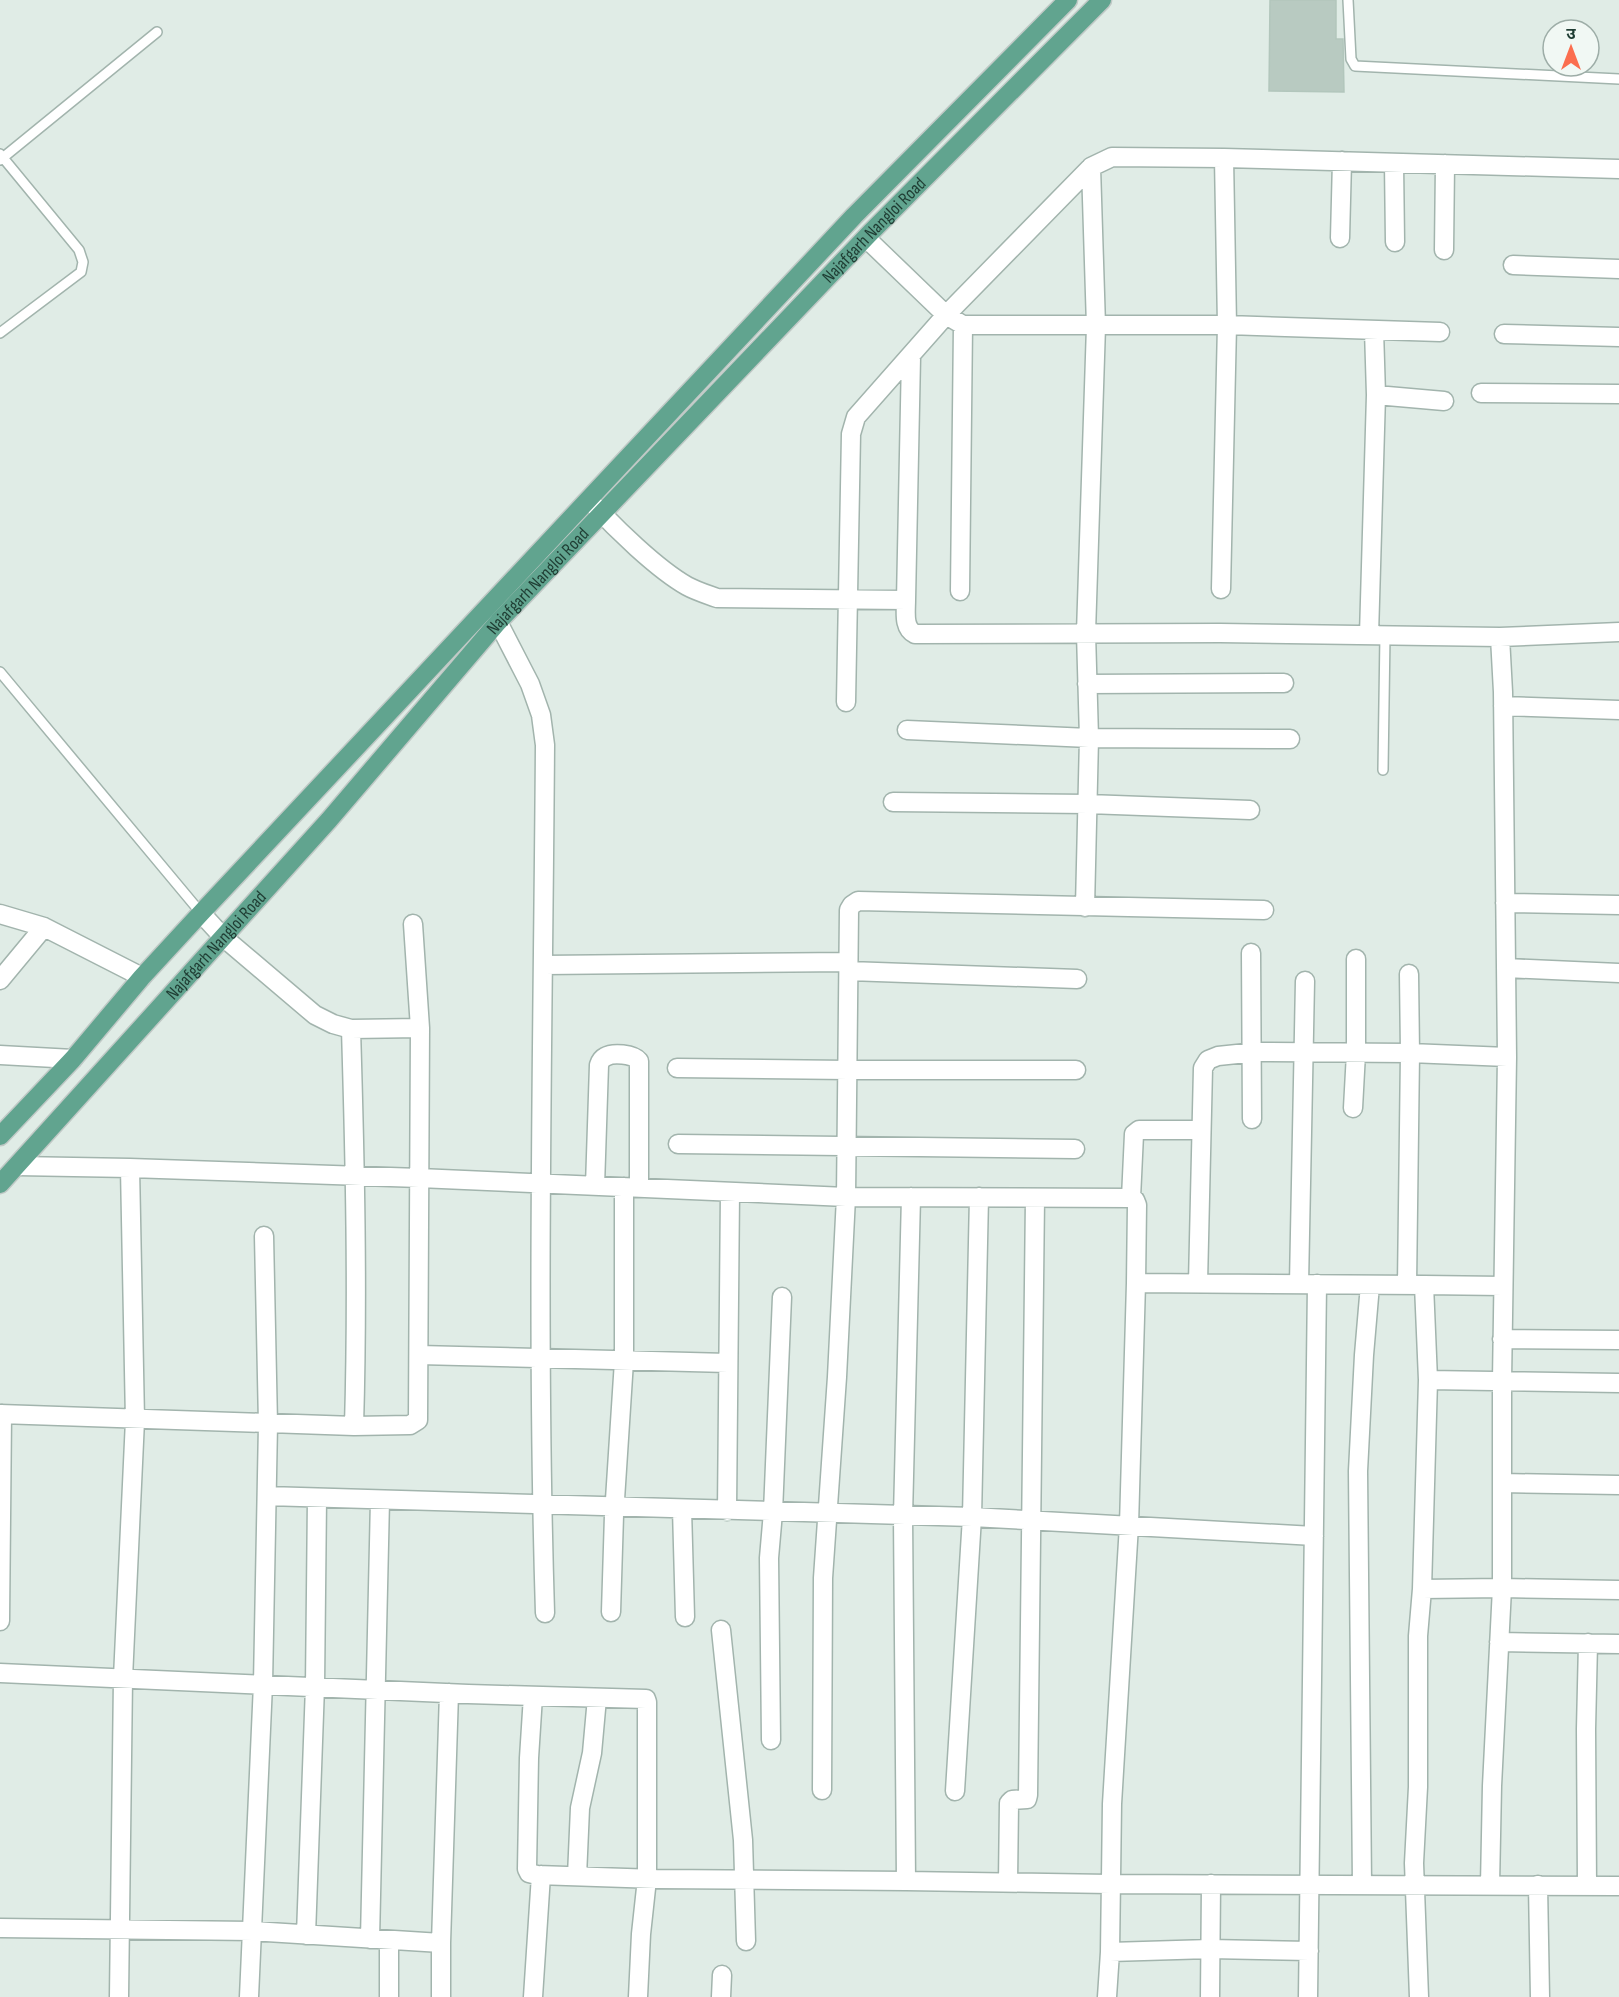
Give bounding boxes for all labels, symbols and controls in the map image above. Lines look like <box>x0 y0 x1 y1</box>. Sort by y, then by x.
north arrow <box>1541 18 1601 78</box>
text: उ <box>1566 25 1576 44</box>
street label: Najafgarh Nangloi Road <box>818 173 930 287</box>
street label: Najafgarh Nangloi Road <box>482 524 593 639</box>
street label: Najafgarh Nangloi Road <box>162 887 271 1004</box>

